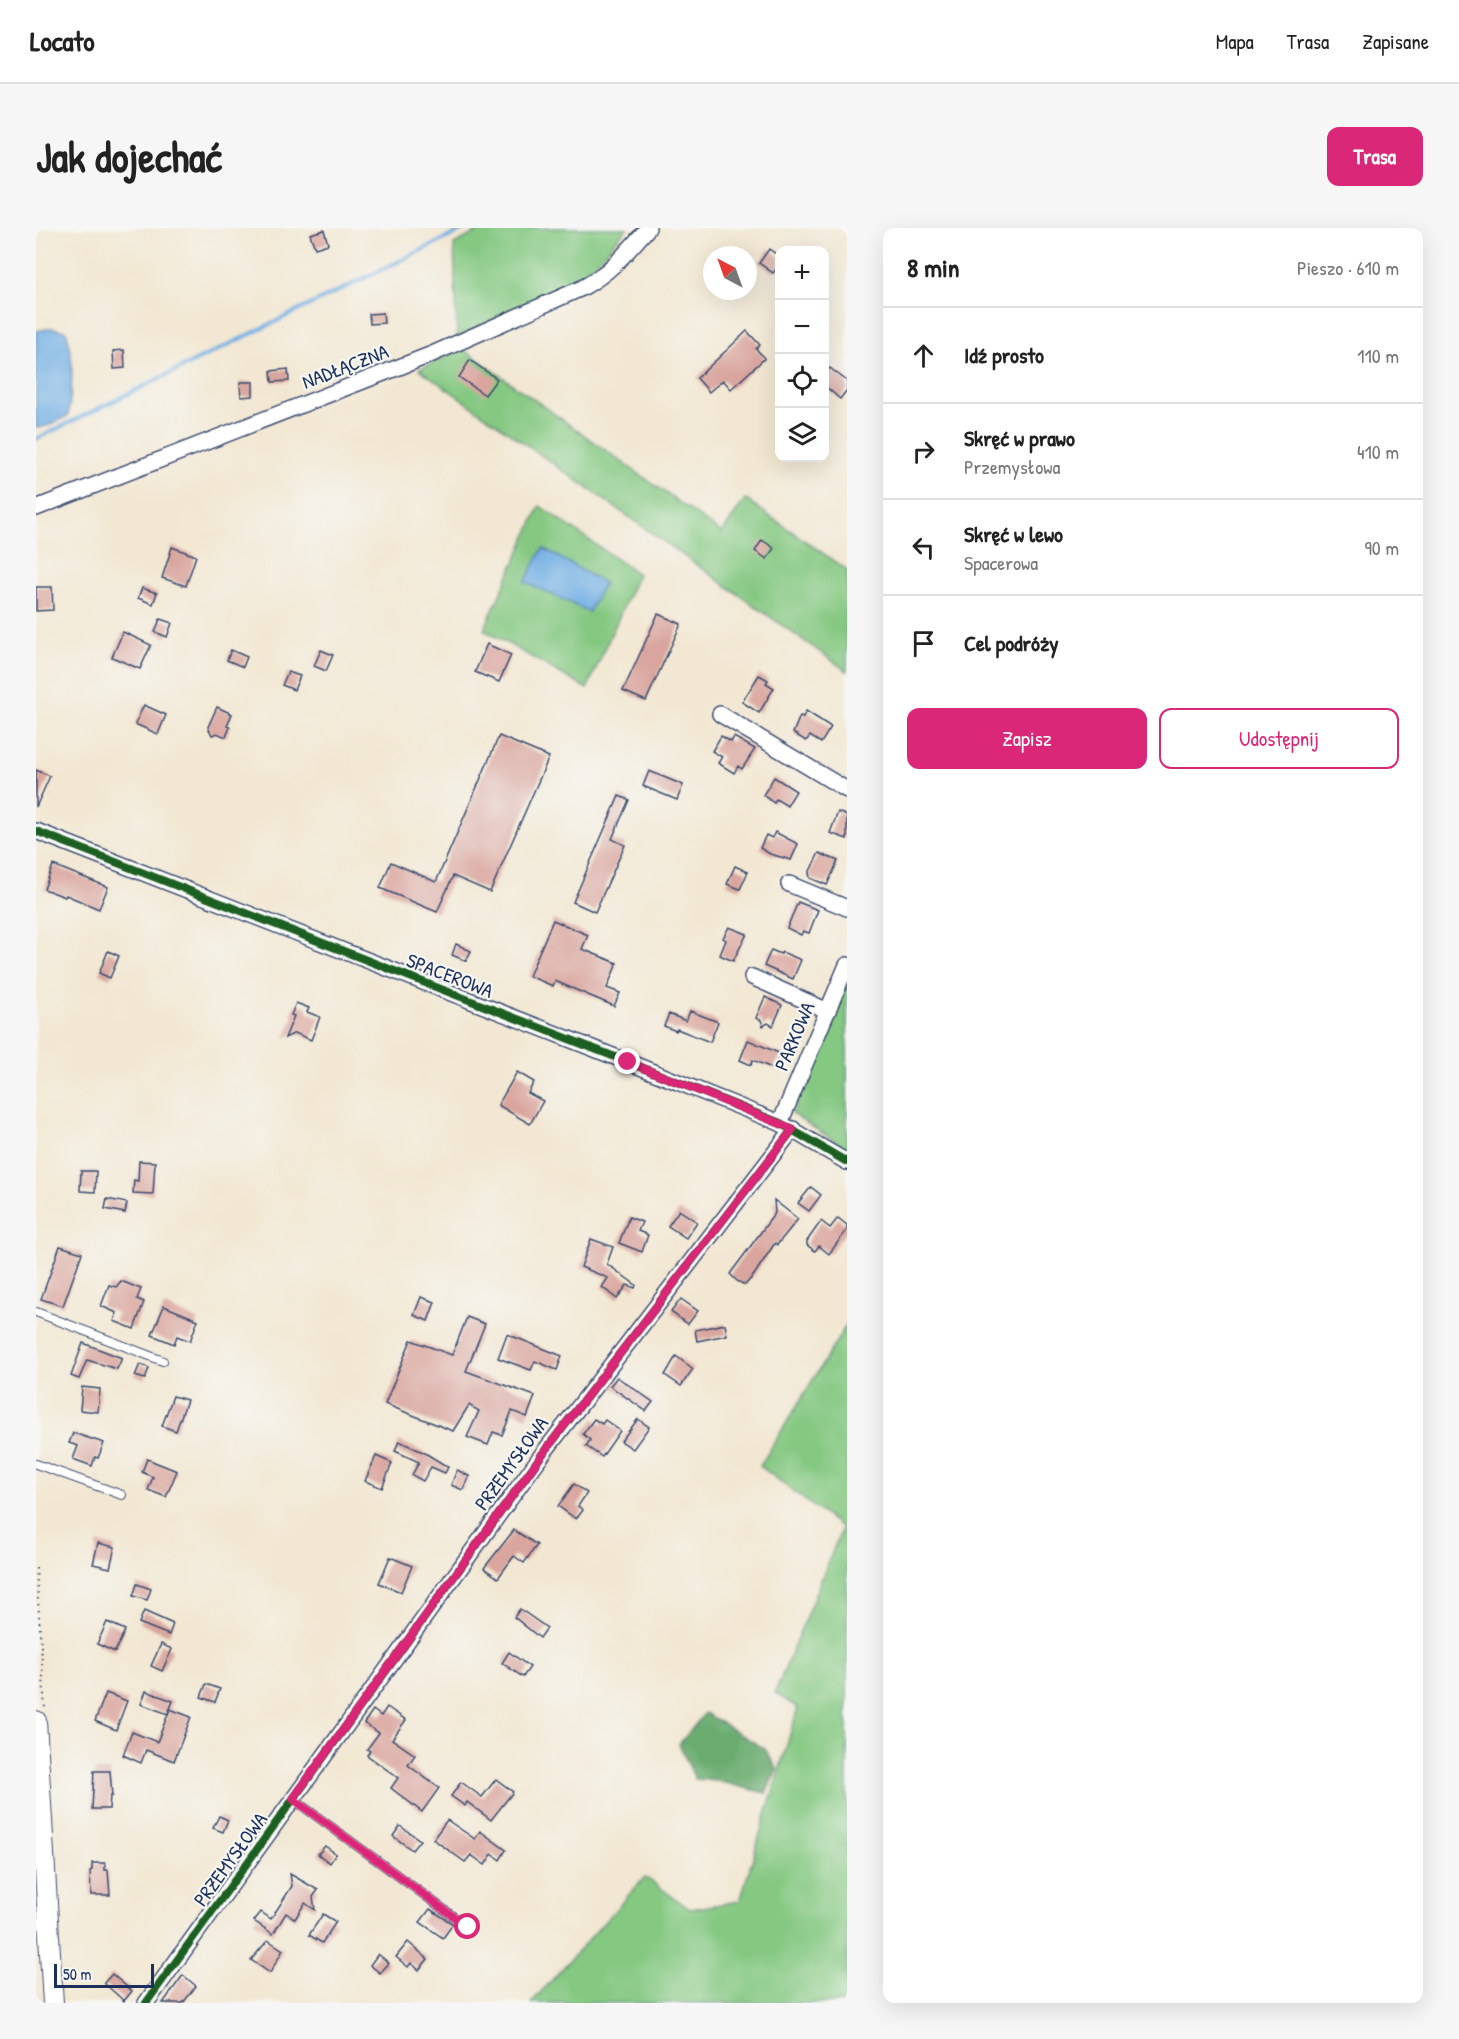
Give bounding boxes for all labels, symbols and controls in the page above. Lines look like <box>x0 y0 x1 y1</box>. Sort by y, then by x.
text: Locato <box>30 22 94 60</box>
text: Mapa <box>1216 27 1254 56</box>
text: Trasa <box>1287 27 1329 56</box>
text: Zapisane <box>1362 27 1429 56</box>
button: Trasa <box>1327 127 1423 186</box>
text: Jak dojechać <box>36 128 222 185</box>
north arrow <box>703 246 757 300</box>
map controls <box>775 246 829 462</box>
button: + <box>775 246 829 300</box>
text: 8 min <box>907 250 960 285</box>
text: Pieszo · 610 m <box>1297 254 1399 281</box>
button: − <box>775 300 829 354</box>
street label: NADŁĄCZNA <box>298 337 392 395</box>
icon: ahead <box>907 339 940 372</box>
text: Idź prosto <box>964 340 1044 370</box>
text: 110 m <box>1357 342 1399 369</box>
button: locate <box>775 354 829 408</box>
button: layers <box>775 408 829 462</box>
text: Skręć w prawo <box>964 423 1075 453</box>
icon: right <box>907 435 940 468</box>
text: 410 m <box>1357 438 1399 465</box>
text: Przemysłowa <box>964 453 1060 480</box>
text: Skręć w lewo <box>964 519 1063 549</box>
icon: left <box>907 531 940 564</box>
text: 90 m <box>1365 534 1399 561</box>
text: Spacerowa <box>964 549 1038 576</box>
icon: arrive <box>907 627 940 660</box>
text: Cel podróży <box>964 628 1059 658</box>
button: Zapisz <box>907 708 1147 769</box>
button: Udostępnij <box>1159 708 1399 769</box>
street label: SPACEROWA <box>403 946 497 1004</box>
street label: PARKOWA <box>767 997 821 1074</box>
route end <box>614 1048 640 1074</box>
street label: PRZEMYSŁOWA <box>468 1410 554 1515</box>
street label: PRZEMYSŁOWA <box>187 1806 273 1911</box>
route start <box>454 1913 480 1939</box>
scale bar <box>54 1961 154 1988</box>
text: 50 m <box>63 1963 92 1985</box>

